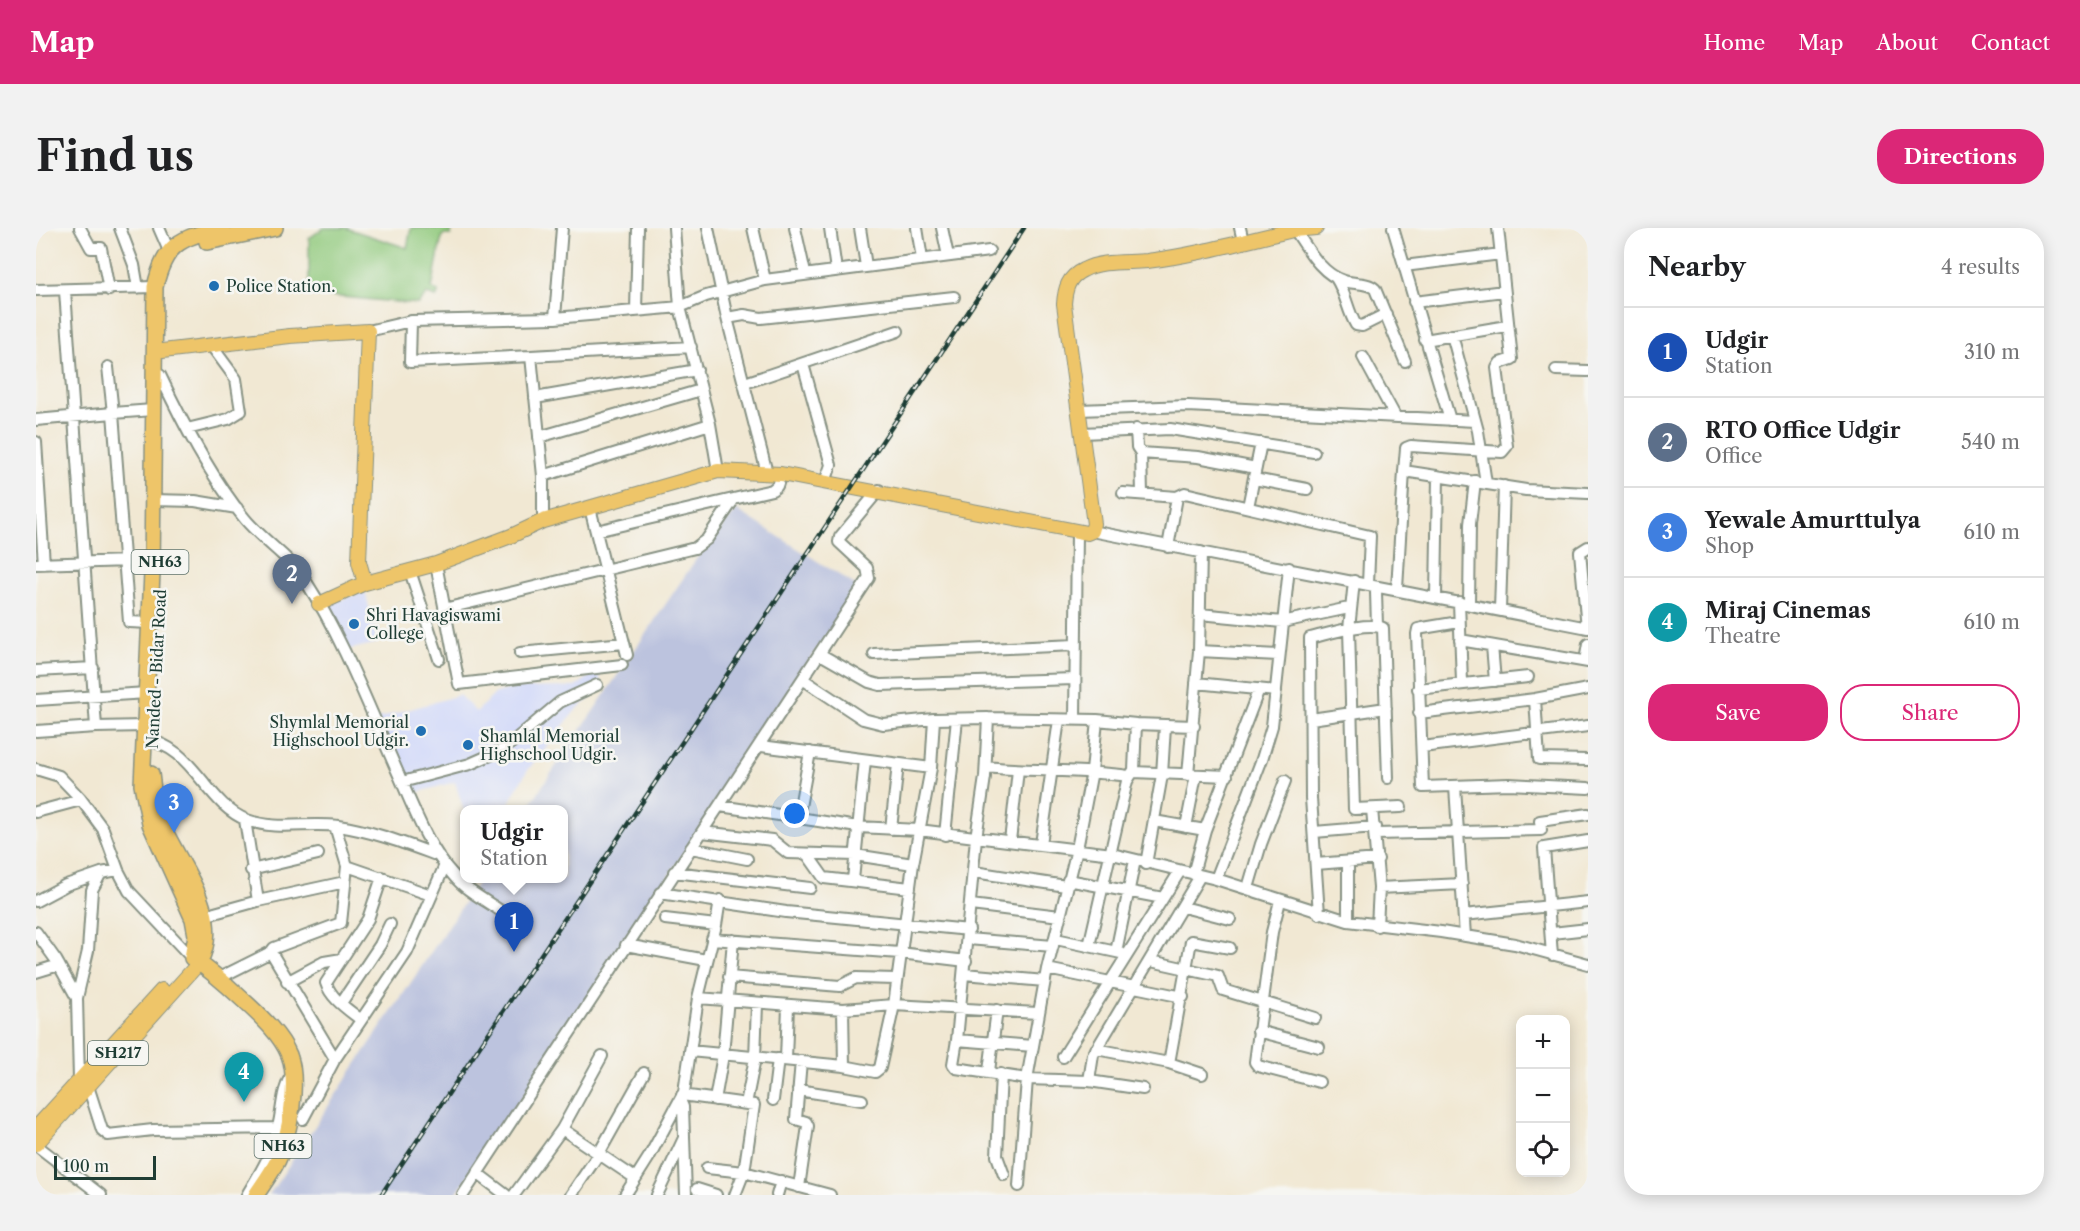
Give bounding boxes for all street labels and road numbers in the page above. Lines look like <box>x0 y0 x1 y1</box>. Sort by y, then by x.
road number: NH63 <box>132 550 188 574</box>
street label: Nanded - Bidar Road <box>142 588 170 749</box>
road number: SH217 <box>88 1041 148 1065</box>
road number: NH63 <box>254 1134 312 1158</box>

